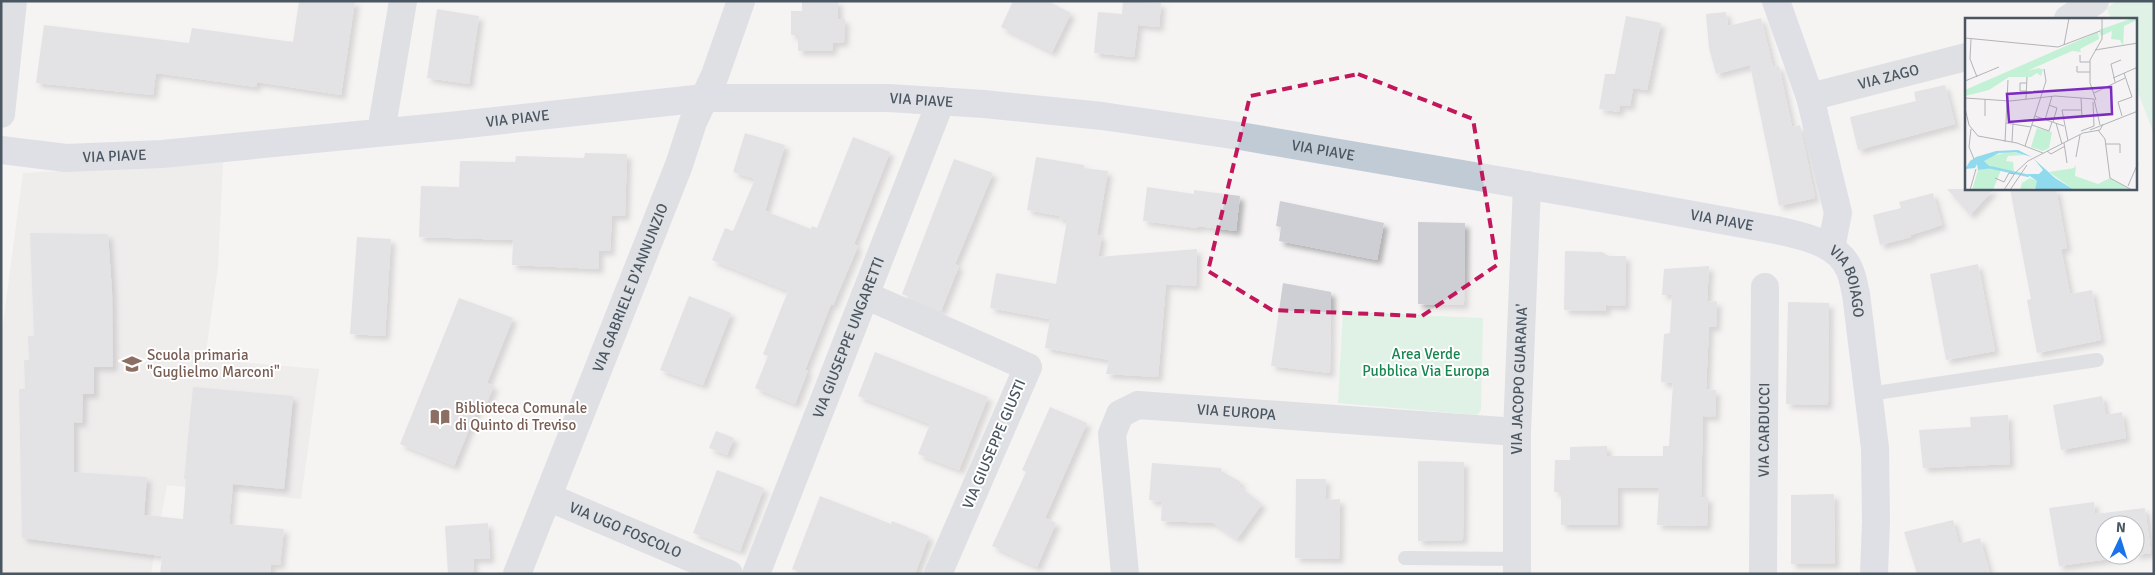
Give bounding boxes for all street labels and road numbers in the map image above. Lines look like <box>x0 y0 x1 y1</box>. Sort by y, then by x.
street label: VIA ZAGO <box>1856 60 1921 93</box>
street label: VIA PIAVE <box>889 89 954 111</box>
street label: VIA PIAVE <box>485 106 550 131</box>
street label: VIA PIAVE <box>1290 136 1356 165</box>
street label: VIA PIAVE <box>82 146 147 166</box>
street label: VIA GABRIELE D'ANNUNZIO <box>589 200 672 375</box>
street label: VIA PIAVE <box>1689 206 1755 235</box>
street label: VIA BOIAGO <box>1826 241 1868 319</box>
street label: VIA GIUSEPPE UNGARETTI <box>809 254 888 421</box>
street label: VIA JACOPO GUARANA' <box>1508 303 1531 454</box>
street label: VIA GIUSEPPE GIUSTI <box>959 377 1029 511</box>
street label: VIA CARDUCCI <box>1755 383 1773 478</box>
street label: VIA EUROPA <box>1196 400 1277 424</box>
street label: VIA UGO FOSCOLO <box>566 498 684 562</box>

